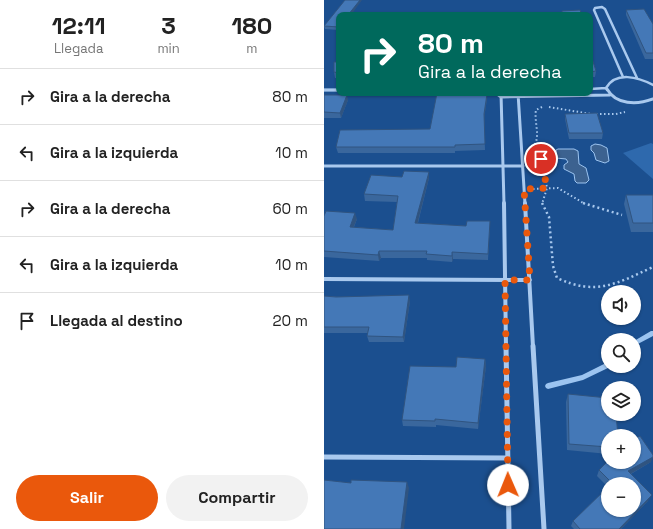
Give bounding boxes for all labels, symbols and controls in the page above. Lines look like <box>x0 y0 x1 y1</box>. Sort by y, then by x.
text: 12:11 <box>52 10 106 41</box>
text: 3 <box>161 10 176 41</box>
text: 180 <box>231 10 272 41</box>
text: 80 m <box>418 25 484 61</box>
icon: right <box>352 28 404 80</box>
text: Llegada <box>54 40 103 57</box>
text: min <box>157 40 180 57</box>
text: m <box>246 40 257 57</box>
text: Gira a la derecha <box>418 60 562 83</box>
icon: right <box>16 86 38 108</box>
text: Gira a la derecha <box>50 87 170 106</box>
text: 80 m <box>272 87 308 106</box>
icon: left <box>16 142 38 164</box>
pin <box>524 142 558 176</box>
text: Gira a la izquierda <box>50 143 178 162</box>
text: 10 m <box>275 143 308 162</box>
icon: arrive <box>530 148 552 170</box>
icon: right <box>16 198 38 220</box>
text: Gira a la derecha <box>50 199 170 218</box>
text: 60 m <box>272 199 308 218</box>
icon: left <box>16 254 38 276</box>
text: Gira a la izquierda <box>50 255 178 274</box>
text: 10 m <box>275 255 308 274</box>
map controls <box>601 285 641 517</box>
button: sound <box>601 285 641 325</box>
icon: arrive <box>16 310 38 332</box>
text: Llegada al destino <box>50 311 183 330</box>
text: 20 m <box>273 311 308 330</box>
button: search <box>601 333 641 373</box>
button: layers <box>601 381 641 421</box>
button: + <box>601 429 641 469</box>
position arrow <box>487 464 529 506</box>
button: Salir <box>16 475 158 521</box>
button: Compartir <box>166 475 308 521</box>
button: − <box>601 477 641 517</box>

